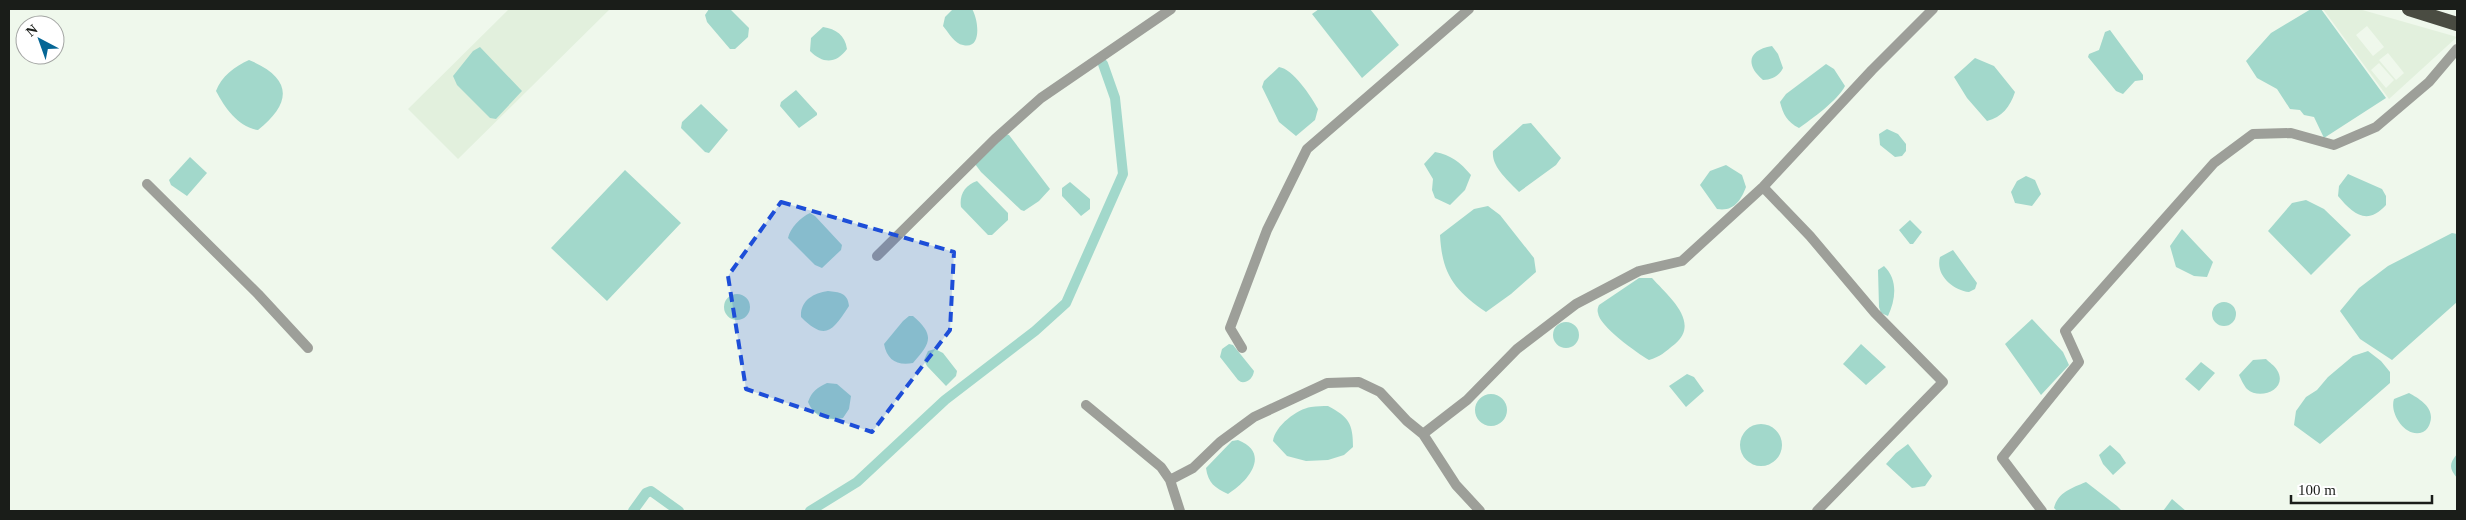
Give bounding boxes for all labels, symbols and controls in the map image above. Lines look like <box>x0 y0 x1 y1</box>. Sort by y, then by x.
north arrow <box>15 15 65 65</box>
text: N <box>23 22 41 40</box>
scale bar <box>2291 472 2432 504</box>
text: 100 m <box>2298 482 2336 498</box>

